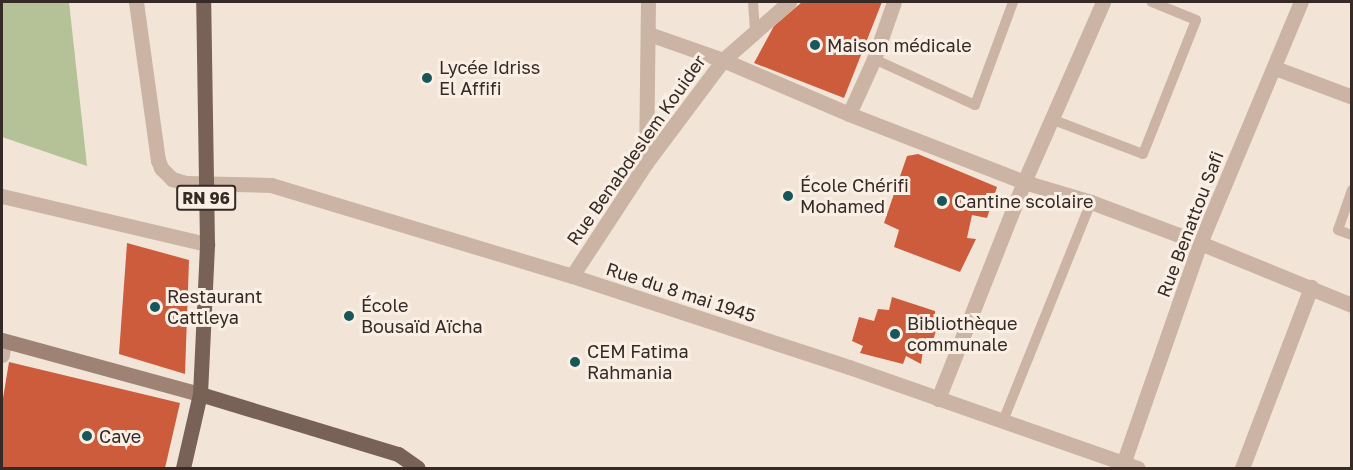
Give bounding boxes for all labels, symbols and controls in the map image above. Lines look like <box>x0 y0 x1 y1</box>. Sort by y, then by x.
place label: Maison médicale <box>827 34 972 56</box>
marker: Maison médicale <box>808 38 822 52</box>
street label: Rue Benabdeslem Kouider <box>562 51 710 249</box>
place label: Lycée Idriss El Affifi <box>439 57 540 100</box>
marker: Lycée Idriss El Affifi <box>420 71 434 85</box>
street label: Rue Benattou Safi <box>1152 148 1228 300</box>
place label: École Chérifi Mohamed <box>800 175 909 218</box>
road number: RN 96 <box>176 185 236 211</box>
marker: École Chérifi Mohamed <box>781 189 795 203</box>
place label: Cantine scolaire <box>954 190 1094 212</box>
marker: Cantine scolaire <box>935 194 949 208</box>
street label: Rue du 8 mai 1945 <box>603 258 759 326</box>
place label: Restaurant Cattleya <box>167 286 262 328</box>
place label: École Bousaïd Aïcha <box>361 295 483 338</box>
marker: Restaurant Cattleya <box>148 300 162 314</box>
marker: École Bousaïd Aïcha <box>342 309 356 323</box>
place label: Bibliothèque communale <box>907 313 1017 356</box>
marker: Bibliothèque communale <box>888 327 902 341</box>
place label: CEM Fatima Rahmania <box>587 341 689 384</box>
marker: CEM Fatima Rahmania <box>568 355 582 369</box>
place label: Cave <box>99 425 141 447</box>
marker: Cave <box>80 429 94 443</box>

